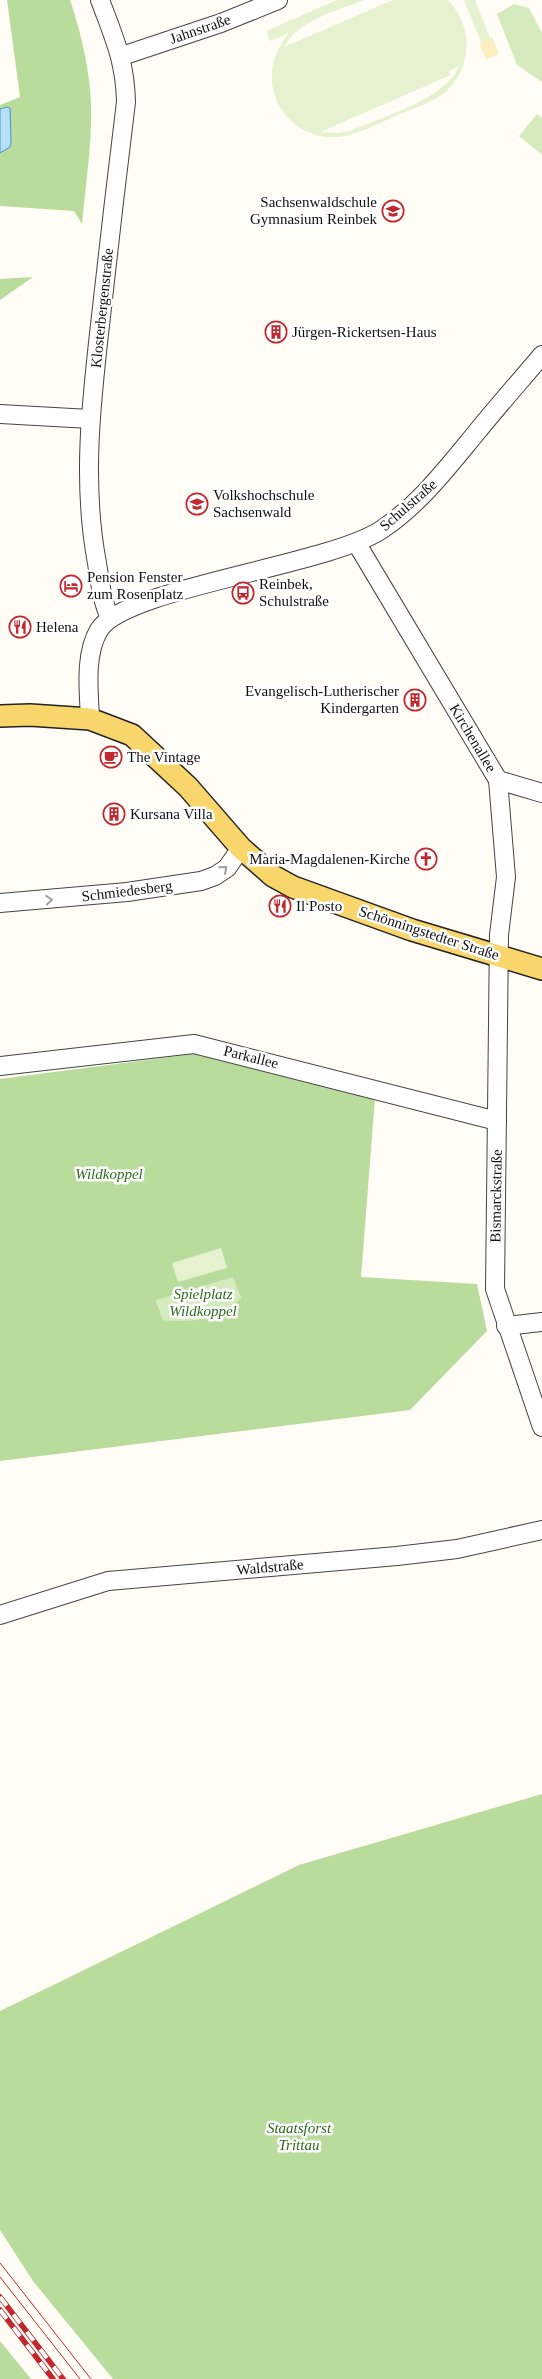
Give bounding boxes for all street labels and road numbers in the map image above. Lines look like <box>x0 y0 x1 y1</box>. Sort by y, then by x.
street label: Jahnstraße <box>167 11 233 47</box>
street label: Klosterbergenstraße <box>88 247 116 369</box>
street label: Schulstraße <box>376 476 440 534</box>
street label: Kirchenallee <box>446 701 500 775</box>
street label: Schmiedesberg <box>81 877 174 905</box>
street label: Schönningstedter Straße <box>357 903 501 963</box>
street label: Parkallee <box>222 1042 280 1072</box>
street label: Bismarckstraße <box>487 1149 505 1243</box>
street label: Waldstraße <box>236 1556 304 1578</box>

